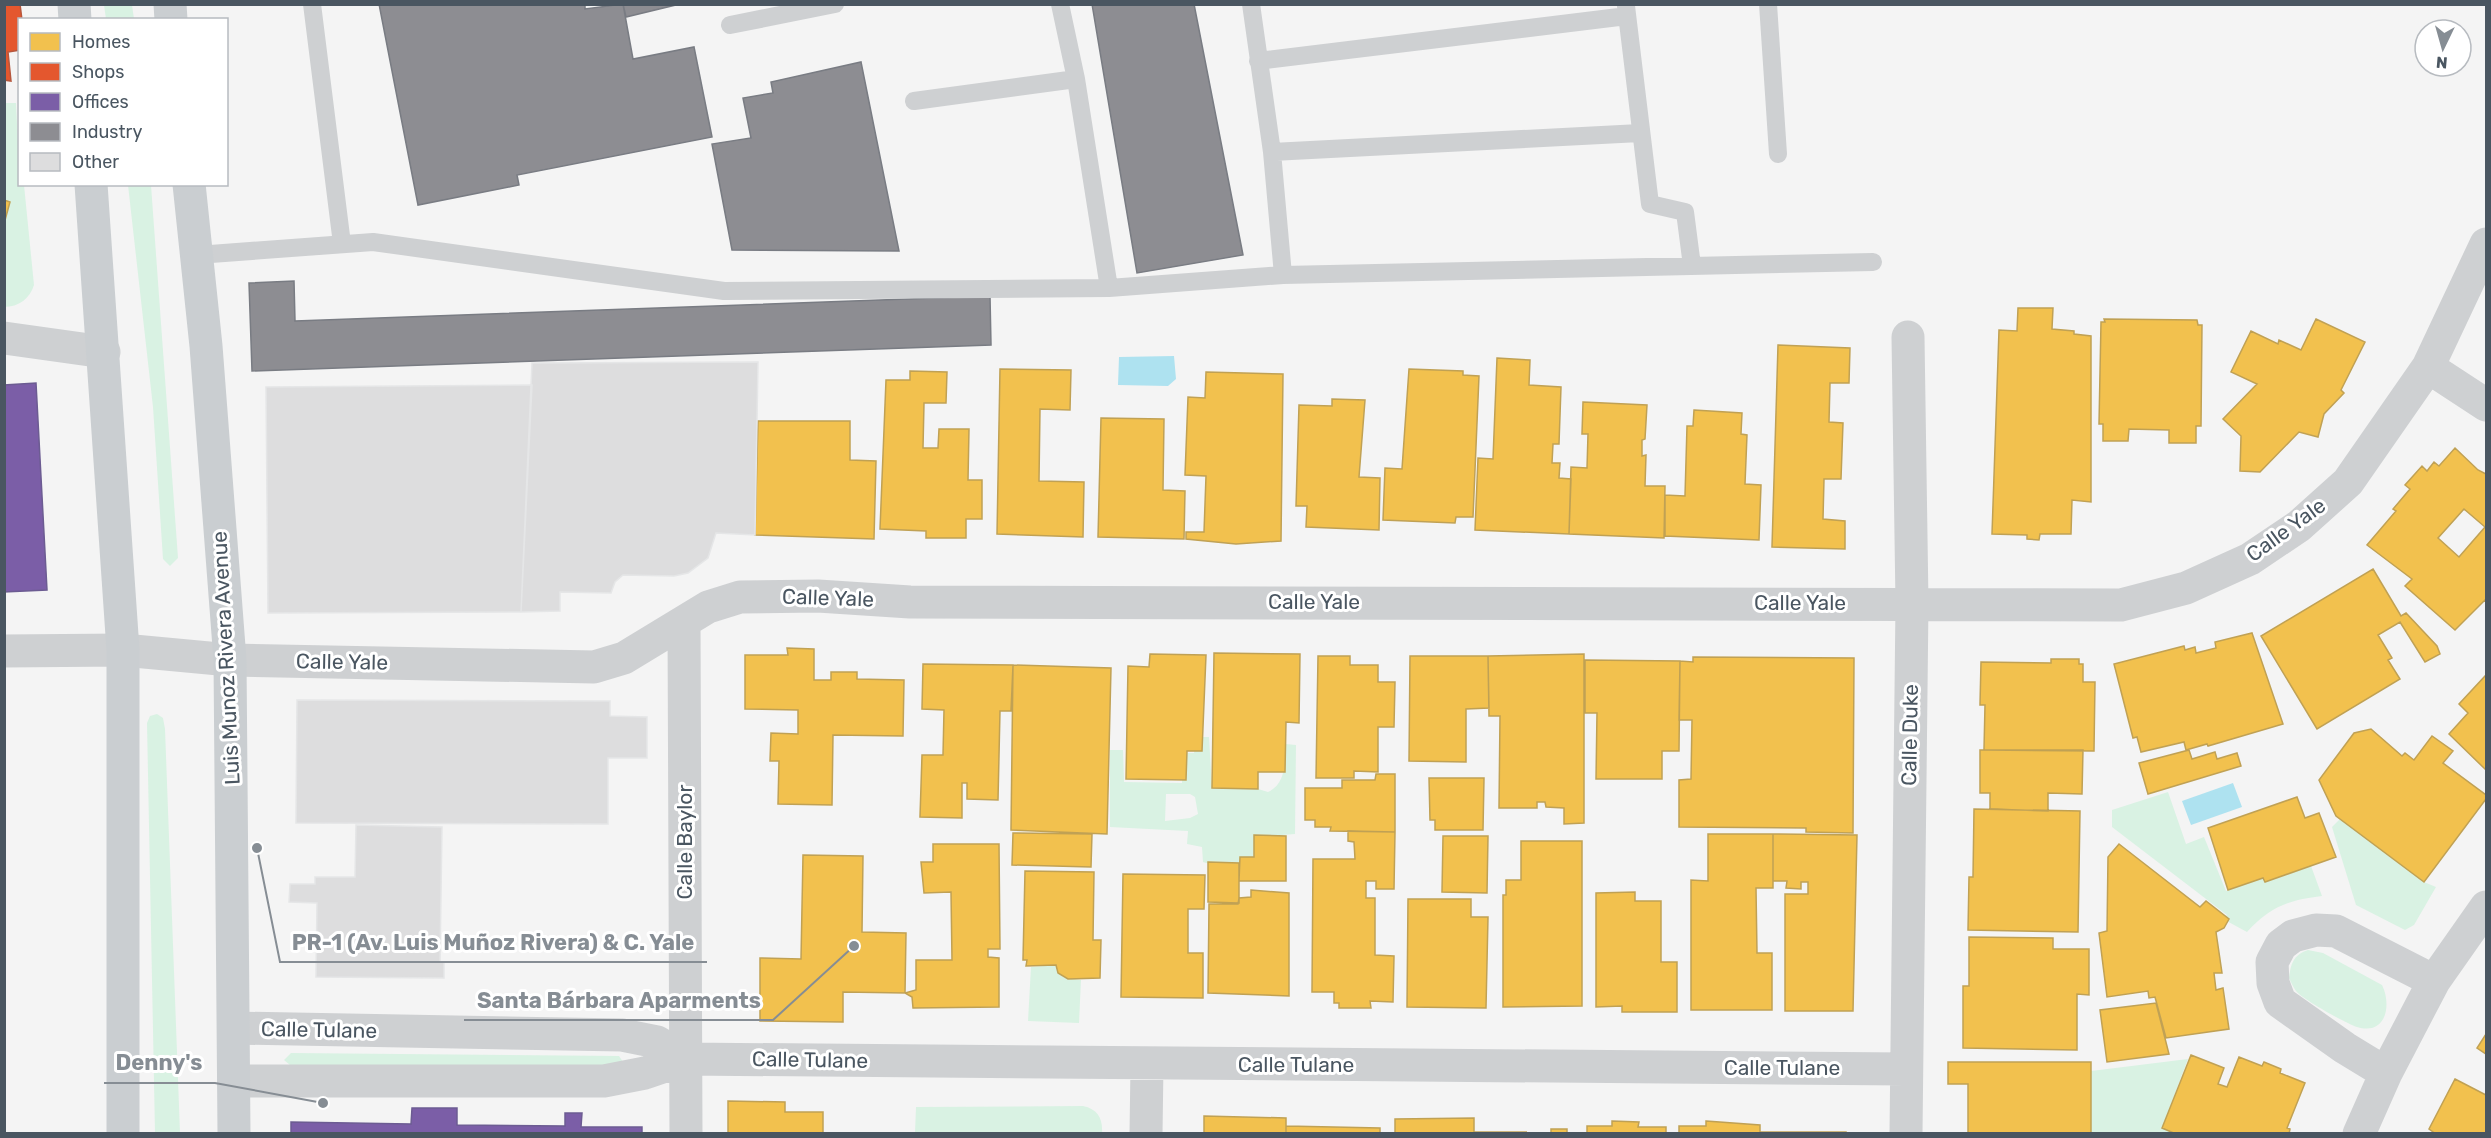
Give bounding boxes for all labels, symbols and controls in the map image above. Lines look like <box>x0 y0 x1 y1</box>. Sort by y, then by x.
legend <box>18 18 228 186</box>
north arrow <box>2413 18 2473 78</box>
text: Homes <box>72 31 130 53</box>
text: N <box>2435 52 2448 72</box>
text: Shops <box>72 61 124 83</box>
text: Offices <box>72 91 129 113</box>
text: Industry <box>72 121 142 143</box>
text: Other <box>72 151 119 173</box>
street label: Calle Yale <box>2241 492 2330 567</box>
street label: Luis Munoz Rivera Avenue <box>206 530 245 786</box>
street label: Calle Yale <box>782 583 874 612</box>
street label: Calle Yale <box>1268 589 1360 614</box>
street label: Calle Yale <box>1754 590 1846 615</box>
street label: Calle Yale <box>296 648 388 675</box>
street label: Calle Duke <box>1896 684 1923 786</box>
street label: Calle Baylor <box>672 785 697 899</box>
callout: PR-1 (Av. Luis Muñoz Rivera) & C. Yale <box>280 922 707 962</box>
text: PR-1 (Av. Luis Muñoz Rivera) & C. Yale <box>292 929 694 956</box>
callout: Santa Bárbara Aparments <box>464 980 773 1020</box>
text: Santa Bárbara Aparments <box>477 987 761 1014</box>
street label: Calle Tulane <box>261 1016 377 1043</box>
callout: Denny's <box>104 1043 215 1083</box>
street label: Calle Tulane <box>752 1046 868 1073</box>
text: Denny's <box>116 1049 202 1076</box>
street label: Calle Tulane <box>1238 1052 1354 1077</box>
street label: Calle Tulane <box>1724 1055 1840 1080</box>

